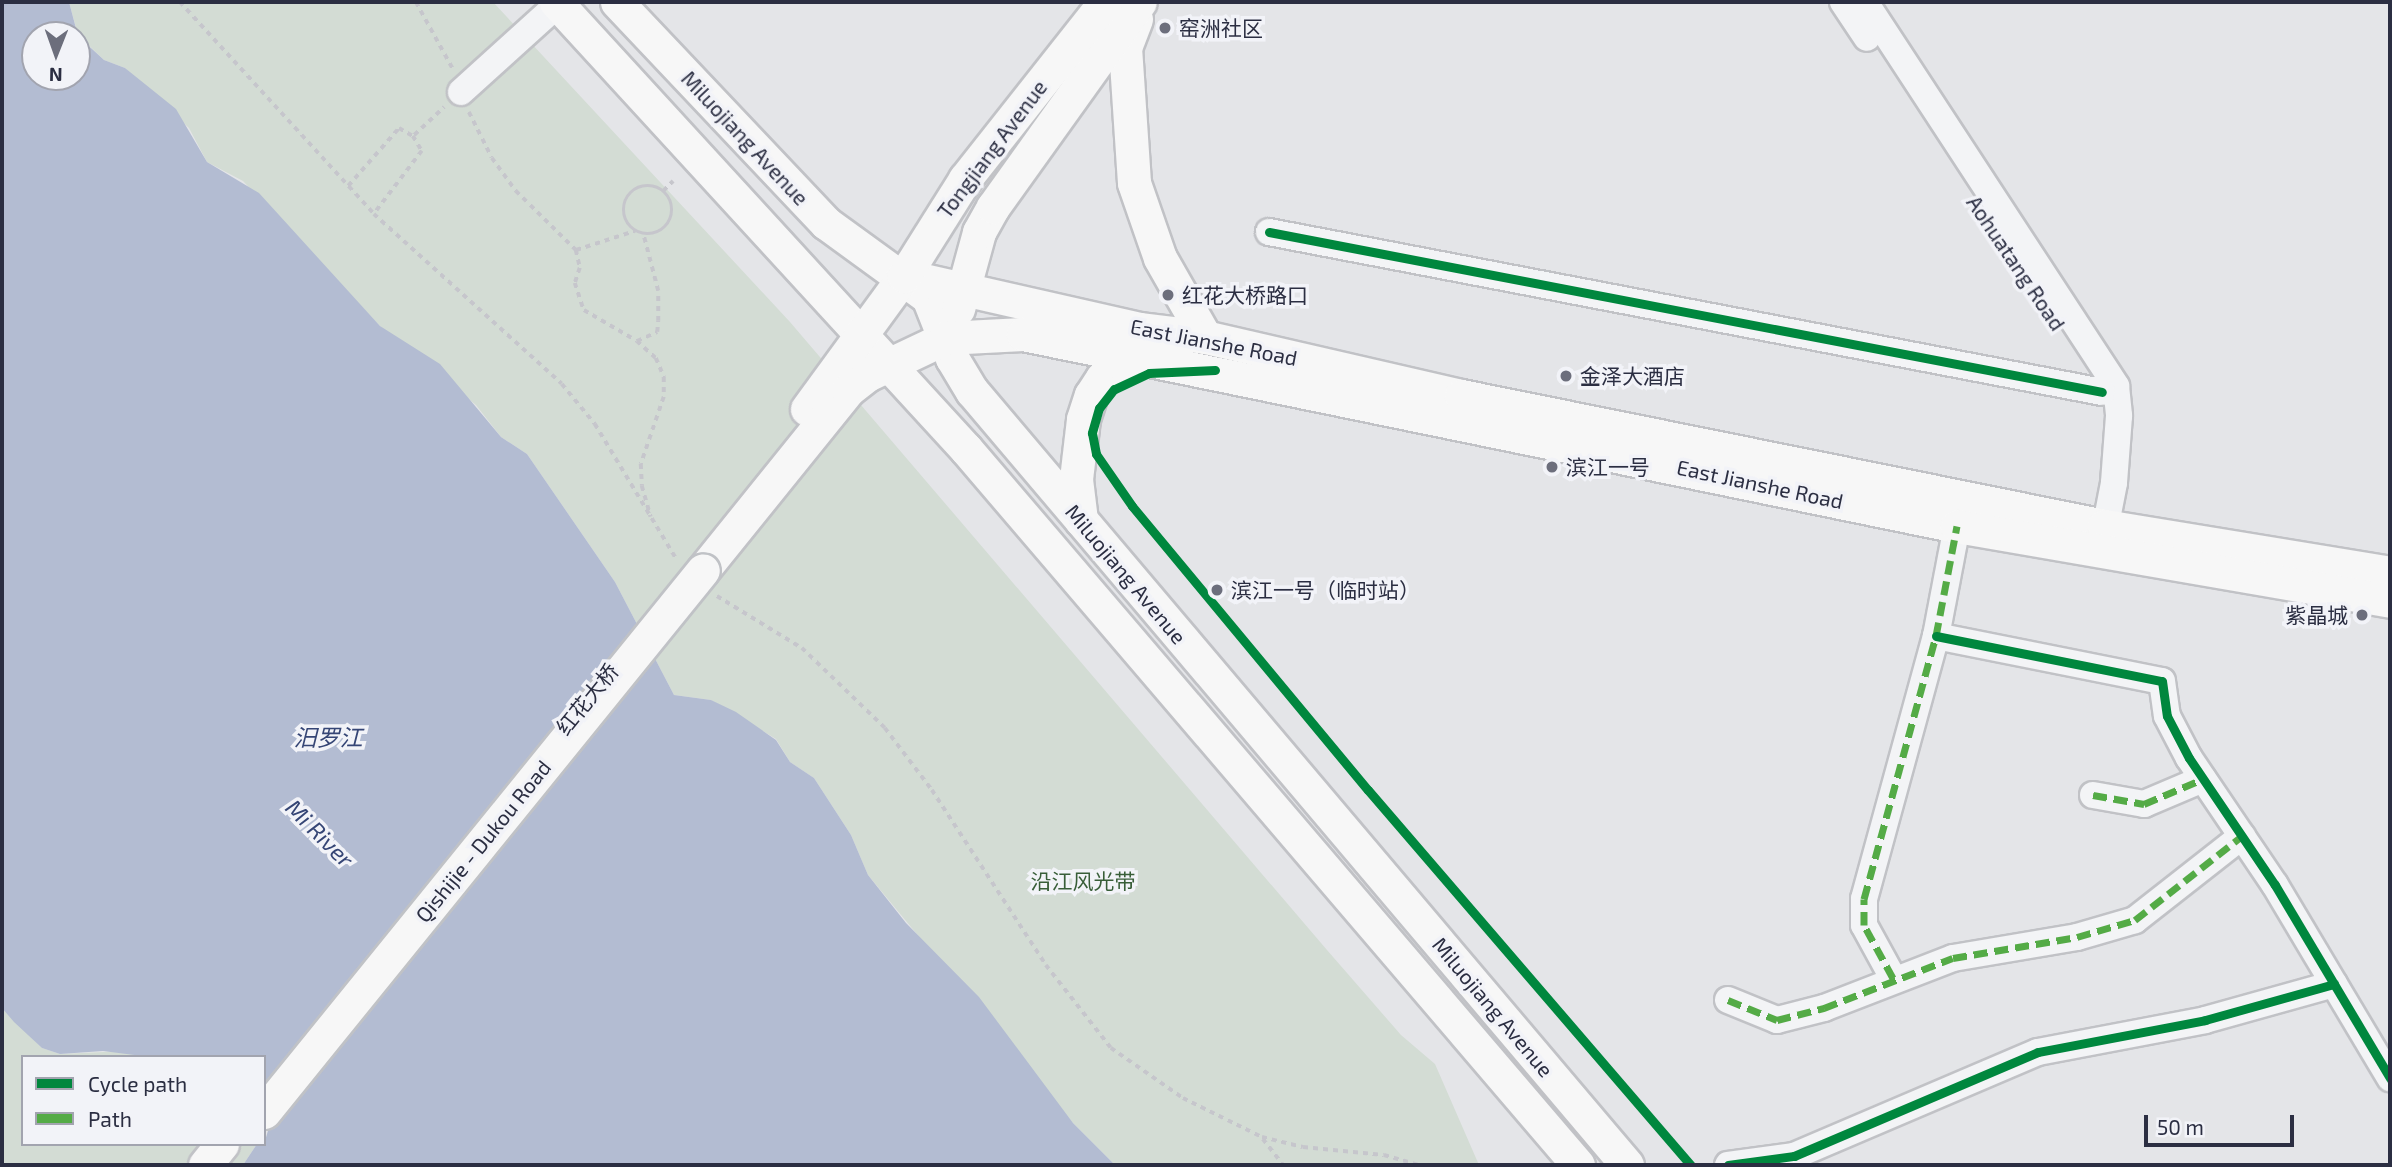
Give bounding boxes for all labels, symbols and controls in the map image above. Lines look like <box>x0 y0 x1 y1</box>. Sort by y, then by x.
place label: 窑洲社区 <box>1179 15 1263 41</box>
marker: 窑洲社区 <box>1157 20 1173 36</box>
north arrow <box>21 21 91 91</box>
text: N <box>49 64 63 87</box>
street label: Miluojiang Avenue <box>676 66 814 210</box>
street label: Tongjiang Avenue <box>932 75 1052 223</box>
street label: Aohuatang Road <box>1962 191 2070 335</box>
place label: 红花大桥路口 <box>1182 282 1308 308</box>
marker: 红花大桥路口 <box>1160 287 1176 303</box>
street label: East Jianshe Road <box>1128 313 1300 371</box>
place label: 金泽大酒店 <box>1580 363 1685 389</box>
marker: 金泽大酒店 <box>1558 368 1574 384</box>
place label: 滨江一号 <box>1566 454 1650 480</box>
street label: East Jianshe Road <box>1674 454 1846 514</box>
marker: 滨江一号 <box>1544 459 1560 475</box>
street label: Miluojiang Avenue <box>1060 499 1192 649</box>
place label: 滨江一号（临时站） <box>1231 577 1420 603</box>
marker: 滨江一号（临时站） <box>1209 582 1225 598</box>
place label: 紫晶城 <box>2285 602 2348 628</box>
marker: 紫晶城 <box>2354 607 2370 623</box>
street label: 红花大桥 <box>551 658 623 740</box>
water label: 汨罗江 <box>294 723 362 751</box>
street label: Qishijie - Dukou Road <box>410 755 556 927</box>
water label: Mi River <box>280 793 360 873</box>
park label: 沿江风光带 <box>1031 868 1135 894</box>
street label: Miluojiang Avenue <box>1427 932 1559 1082</box>
legend <box>21 1055 266 1146</box>
text: Cycle path <box>88 1071 187 1096</box>
scale bar <box>2147 1100 2298 1144</box>
text: Path <box>88 1106 132 1131</box>
text: 50 m <box>2157 1114 2204 1139</box>

